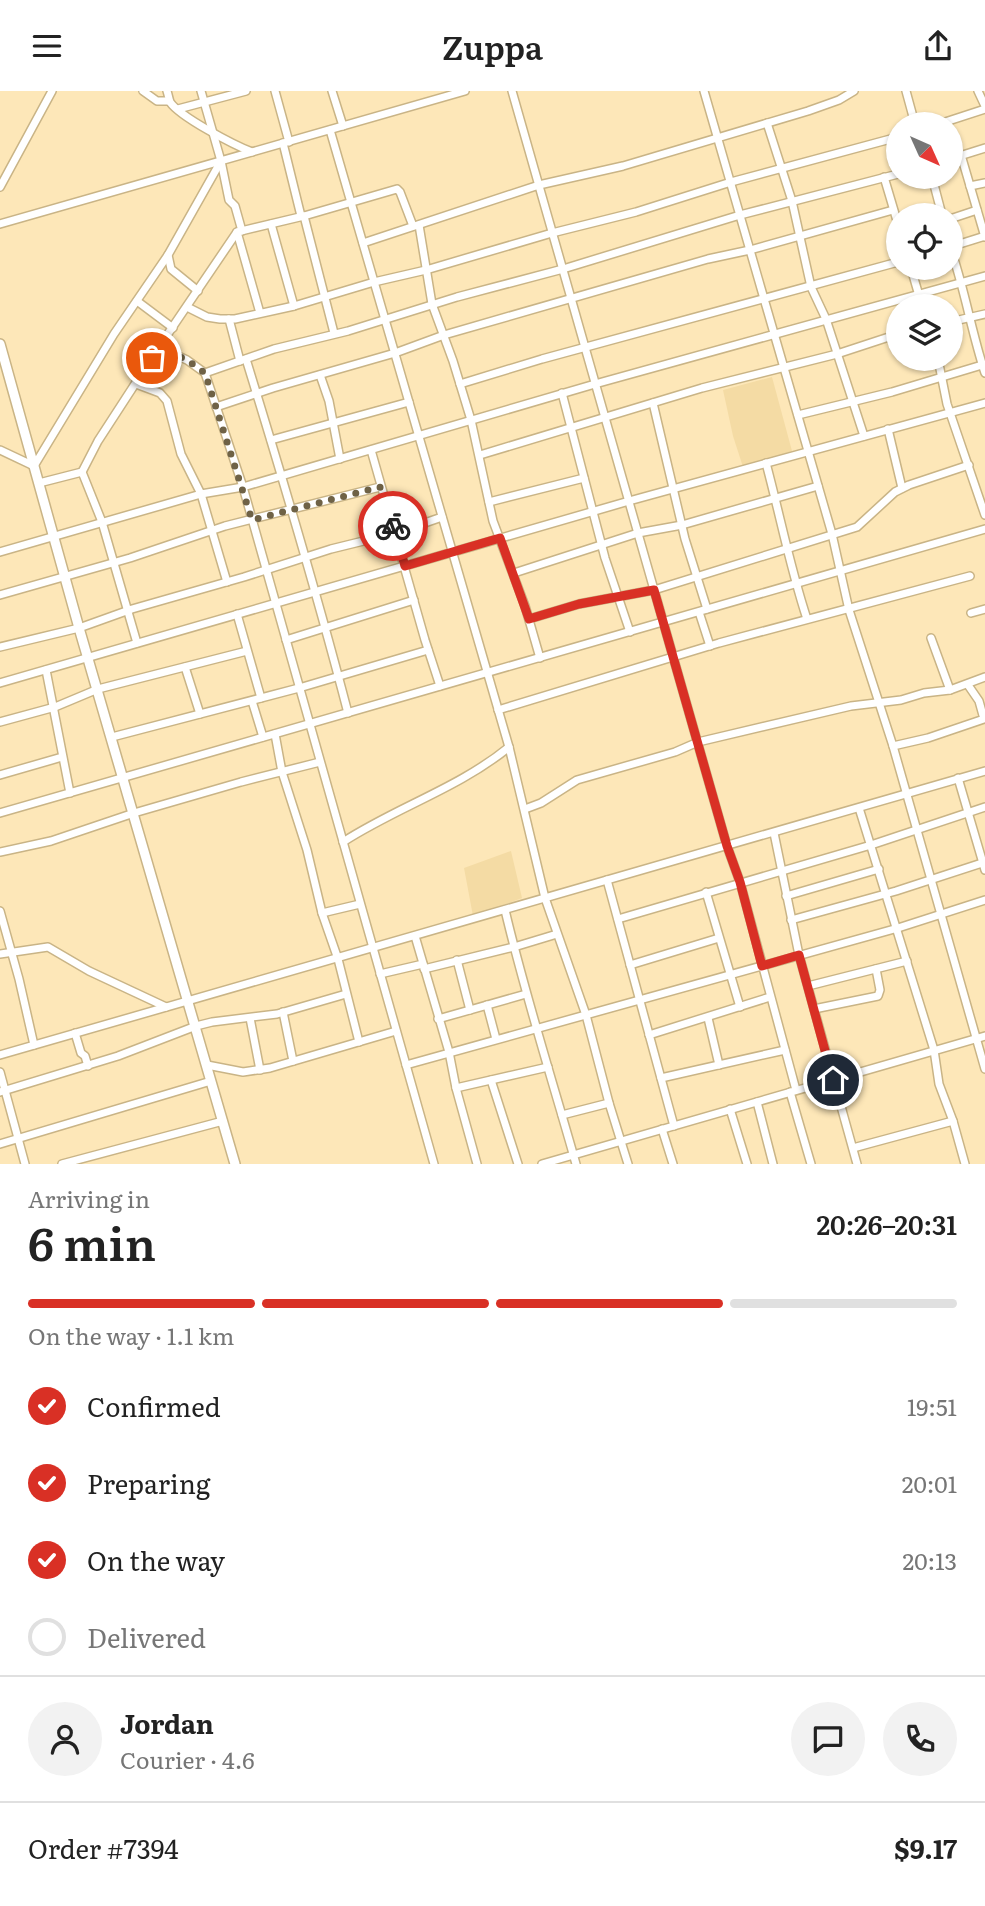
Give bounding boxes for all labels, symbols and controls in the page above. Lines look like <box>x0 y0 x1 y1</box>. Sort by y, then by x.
text: Zuppa <box>442 22 543 70</box>
icon: menu <box>28 27 66 65</box>
icon: share <box>919 27 957 65</box>
north arrow <box>886 112 962 189</box>
map controls <box>886 112 963 371</box>
button: locate <box>886 203 963 280</box>
button: layers <box>886 294 963 371</box>
pin <box>122 328 182 388</box>
icon: bag <box>133 339 171 377</box>
courier <box>358 491 428 561</box>
icon: bike <box>374 507 412 545</box>
pin <box>803 1050 863 1110</box>
icon: home <box>814 1061 852 1099</box>
text: Arriving in <box>28 1181 150 1215</box>
text: 20:26–20:31 <box>816 1204 957 1243</box>
text: 6 min <box>28 1207 156 1275</box>
text: On the way · 1.1 km <box>28 1318 234 1352</box>
text: Confirmed <box>87 1386 221 1425</box>
icon: check <box>28 1387 66 1425</box>
text: 19:51 <box>907 1389 957 1423</box>
text: Preparing <box>87 1463 210 1502</box>
icon: check <box>28 1464 66 1502</box>
text: 20:01 <box>902 1466 957 1500</box>
text: On the way <box>87 1540 225 1579</box>
icon: check <box>28 1541 66 1579</box>
text: 20:13 <box>903 1543 957 1577</box>
text: Delivered <box>87 1617 206 1656</box>
button: person <box>28 1702 102 1776</box>
button: chat <box>791 1702 865 1776</box>
button: phone <box>883 1702 957 1776</box>
text: Jordan <box>120 1703 214 1742</box>
text: Courier · 4.6 <box>120 1742 255 1776</box>
text: Order #7394 <box>28 1828 179 1867</box>
text: $9.17 <box>894 1828 957 1867</box>

